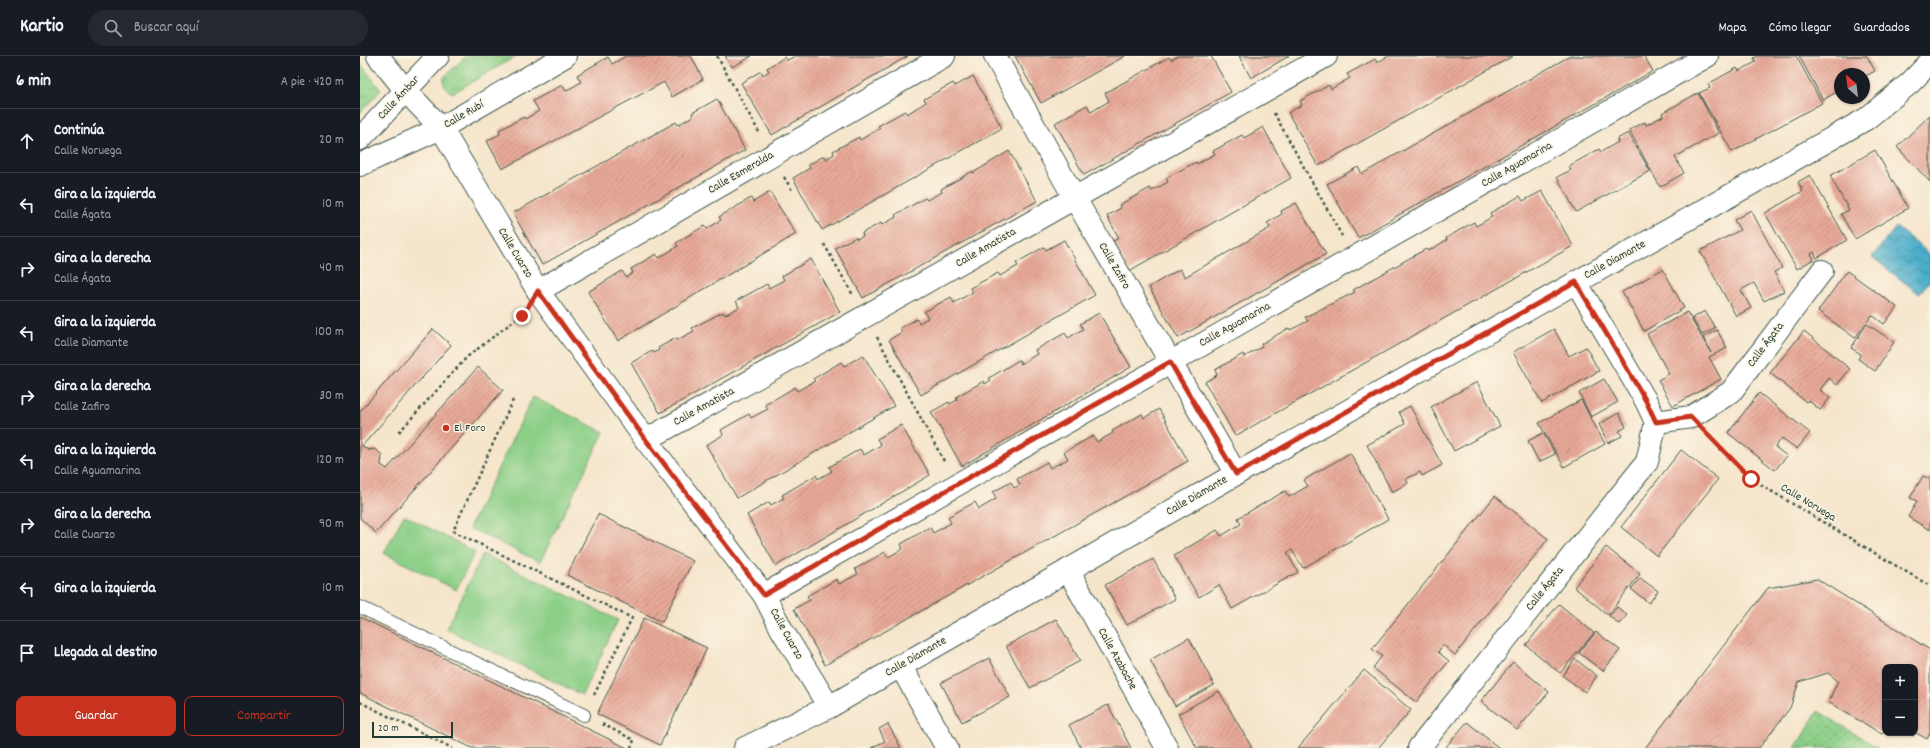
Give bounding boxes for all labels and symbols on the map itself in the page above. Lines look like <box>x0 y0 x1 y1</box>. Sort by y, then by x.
north arrow <box>1834 68 1870 104</box>
street label: Calle Ámbar <box>374 72 424 124</box>
street label: Calle Rubí <box>441 96 488 133</box>
street label: Calle Aguamarina <box>1478 138 1556 192</box>
street label: Calle Esmeralda <box>705 147 777 199</box>
street label: Calle Cuarzo <box>493 224 537 282</box>
street label: Calle Amatista <box>953 224 1020 272</box>
street label: Calle Diamante <box>1581 236 1649 284</box>
street label: Calle Zafiro <box>1094 239 1134 293</box>
street label: Calle Aguamarina <box>1196 298 1274 352</box>
route end <box>513 307 531 325</box>
street label: Calle Ágata <box>1743 319 1789 371</box>
street label: Calle Amatista <box>670 383 738 431</box>
place label: El Foro <box>454 420 486 437</box>
marker: El Foro <box>441 423 451 433</box>
route start <box>1742 470 1760 488</box>
street label: Calle Diamante <box>1163 472 1231 520</box>
street label: Calle Noruega <box>1777 480 1839 527</box>
street label: Calle Ágata <box>1522 563 1568 615</box>
street label: Calle Cuarzo <box>765 605 807 663</box>
street label: Calle Azabache <box>1093 625 1141 693</box>
street label: Calle Diamante <box>882 633 950 681</box>
scale bar <box>372 720 453 739</box>

